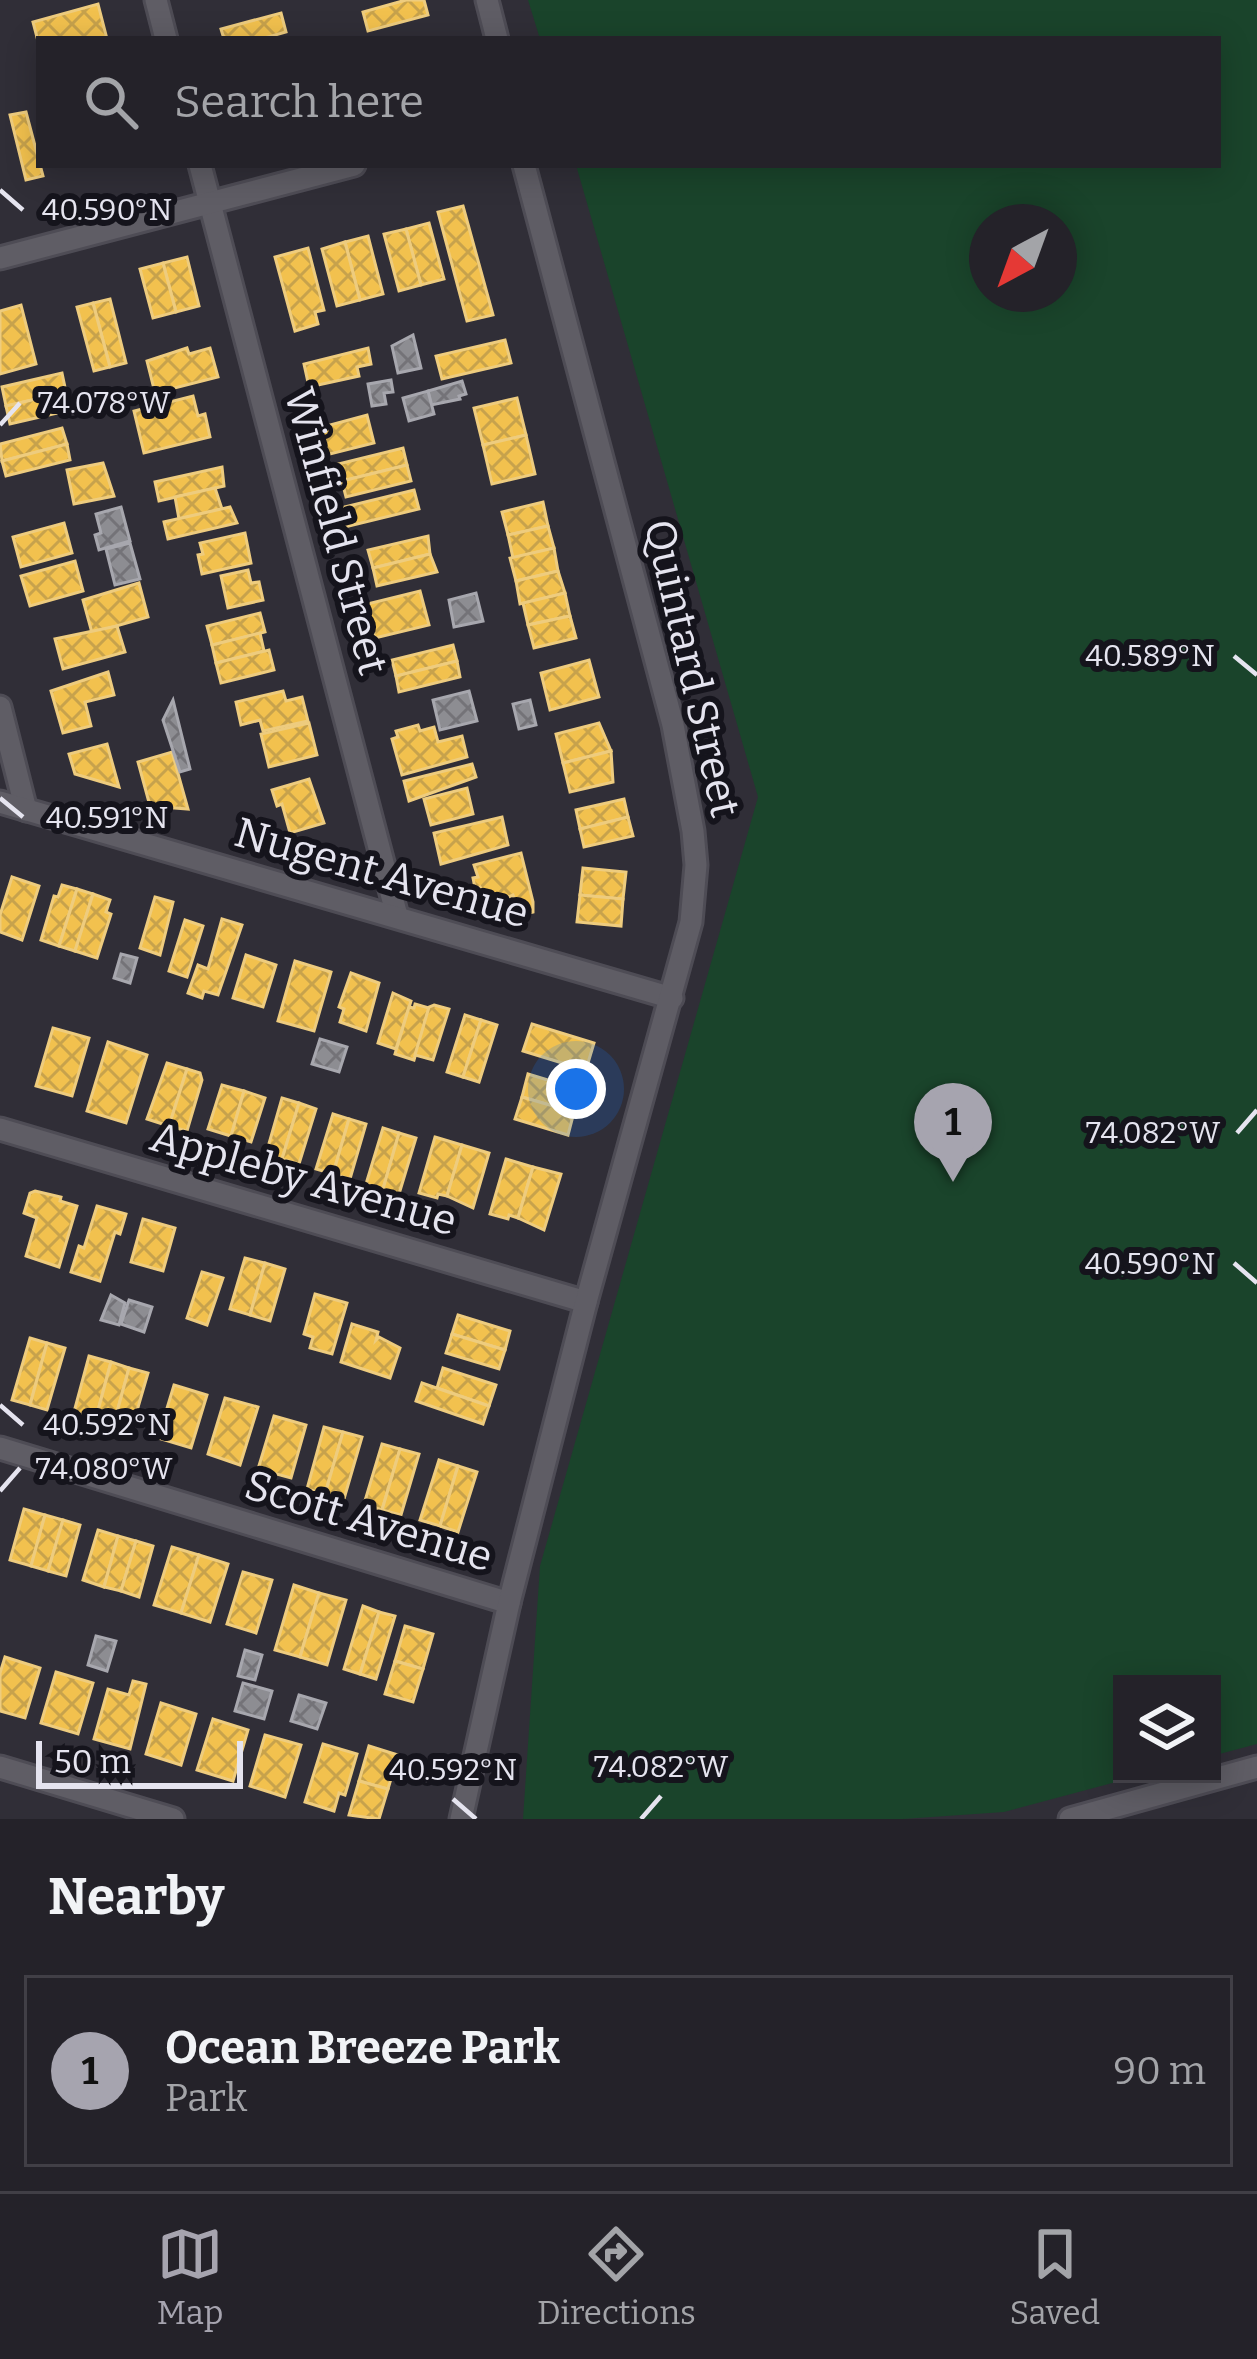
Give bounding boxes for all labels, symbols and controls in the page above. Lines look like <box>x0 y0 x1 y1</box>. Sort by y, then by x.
search box <box>36 36 1221 168</box>
icon: search <box>78 69 144 135</box>
text: Search here <box>174 75 424 129</box>
text: 40.590°N <box>42 192 172 228</box>
north arrow <box>969 204 1077 312</box>
street label: Winfield Street <box>274 382 398 680</box>
text: 74.078°W <box>38 385 171 421</box>
street label: Quintard Street <box>634 515 751 822</box>
text: 40.589°N <box>1085 638 1215 674</box>
text: 40.591°N <box>46 800 168 836</box>
street label: Nugent Avenue <box>229 807 534 939</box>
your location <box>546 1059 606 1119</box>
pin: 1 <box>914 1083 992 1182</box>
street label: Appleby Avenue <box>145 1111 462 1247</box>
text: 74.082°W <box>1086 1115 1221 1151</box>
text: 40.590°N <box>1085 1246 1215 1282</box>
text: 40.592°N <box>43 1407 171 1443</box>
text: 74.080°W <box>36 1451 173 1487</box>
street label: Scott Avenue <box>239 1460 498 1582</box>
map controls <box>1113 1675 1221 1783</box>
button: layers <box>1113 1675 1221 1783</box>
scale bar <box>36 1735 243 1788</box>
text: 50 m <box>54 1742 131 1782</box>
text: 74.082°W <box>594 1749 729 1785</box>
text: 40.592°N <box>389 1752 517 1788</box>
text: Nearby <box>48 1866 224 1928</box>
text: Ocean Breeze Park <box>165 2021 560 2075</box>
text: 1 <box>82 2048 98 2094</box>
text: 90 m <box>1113 2048 1206 2094</box>
text: Park <box>165 2075 247 2121</box>
tab: Map <box>157 2221 223 2333</box>
tab: Directions <box>537 2221 696 2333</box>
tab: Saved <box>1010 2221 1100 2333</box>

